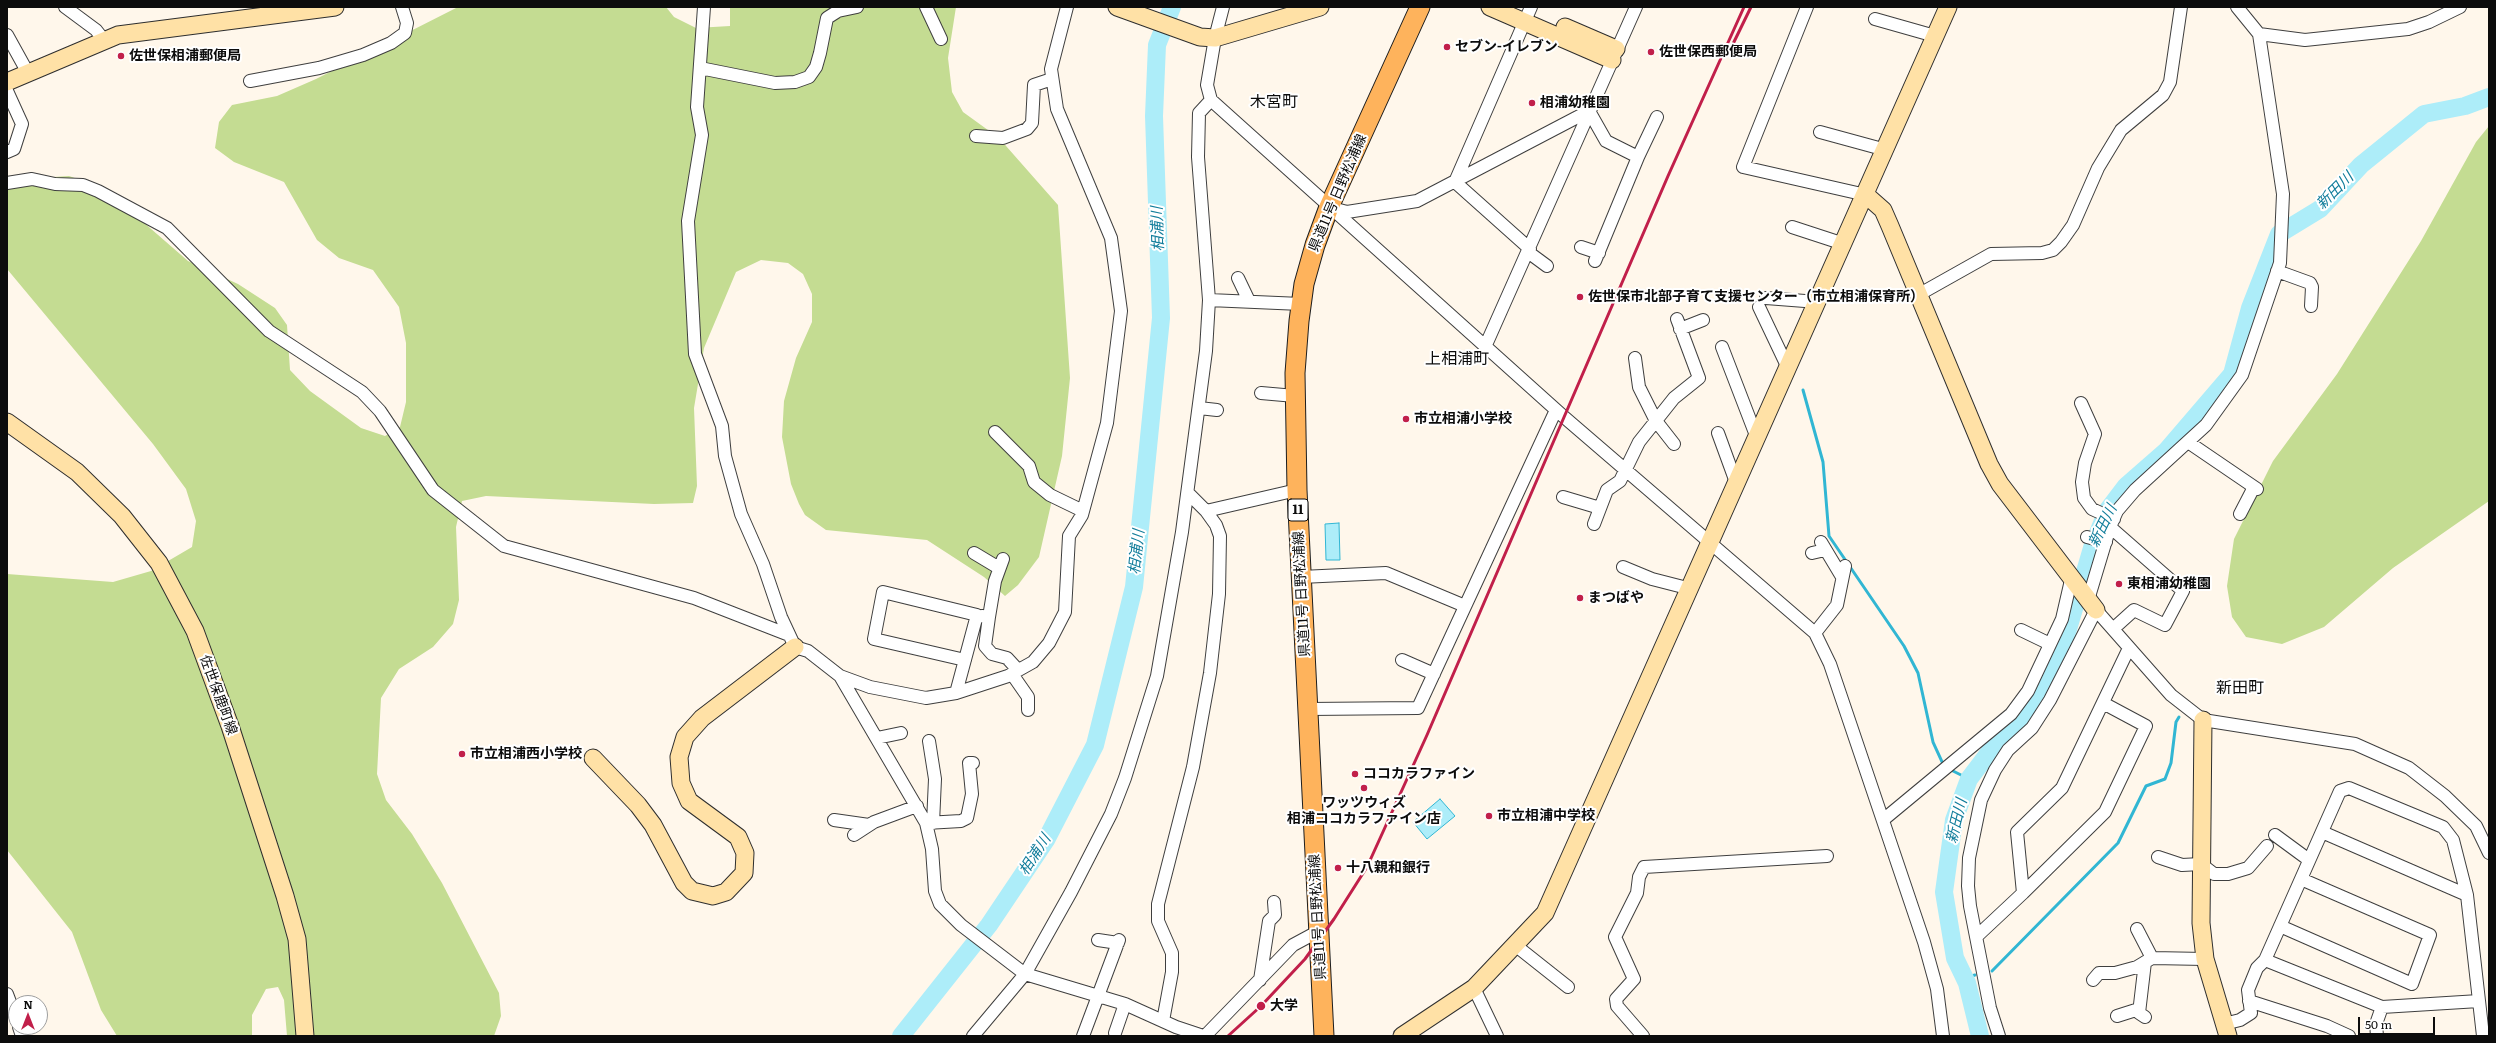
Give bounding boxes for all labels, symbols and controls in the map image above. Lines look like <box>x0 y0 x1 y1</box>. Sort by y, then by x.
place label: セブン-イレブン <box>1455 39 1558 55</box>
marker: セブン-イレブン <box>1442 42 1452 52</box>
place label: 佐世保西郵便局 <box>1659 44 1757 60</box>
marker: 佐世保西郵便局 <box>1646 47 1656 57</box>
place label: 佐世保相浦郵便局 <box>129 48 241 64</box>
marker: 佐世保相浦郵便局 <box>116 51 126 61</box>
district label: 木宮町 <box>1250 92 1298 112</box>
place label: 相浦幼稚園 <box>1540 95 1610 111</box>
marker: 相浦幼稚園 <box>1527 98 1537 108</box>
street label: 県道11号 日野松浦線 <box>1306 132 1370 254</box>
water label: 新田川 <box>2313 169 2357 213</box>
water label: 相浦川 <box>1148 206 1168 252</box>
place label: 佐世保市北部子育て支援センター（市立相浦保育所） <box>1588 289 1924 305</box>
marker: 佐世保市北部子育て支援センター（市立相浦保育所） <box>1575 292 1585 302</box>
district label: 上相浦町 <box>1425 349 1489 369</box>
place label: 市立相浦小学校 <box>1414 411 1512 427</box>
marker: 市立相浦小学校 <box>1401 414 1411 424</box>
road number: 11 <box>1288 499 1308 521</box>
water label: 新田川 <box>2085 502 2121 550</box>
water label: 相浦川 <box>1126 529 1148 575</box>
street label: 県道11号 日野松浦線 <box>1290 531 1314 657</box>
place label: 東相浦幼稚園 <box>2127 576 2211 592</box>
marker: 東相浦幼稚園 <box>2114 579 2124 589</box>
place label: まつばや <box>1588 590 1644 606</box>
marker: まつばや <box>1575 593 1585 603</box>
street label: 佐世保鹿町線 <box>196 653 240 737</box>
district label: 新田町 <box>2216 678 2264 698</box>
place label: 市立相浦西小学校 <box>470 746 582 762</box>
marker: 市立相浦西小学校 <box>457 749 467 759</box>
place label: ココカラファイン <box>1363 766 1475 782</box>
marker: ココカラファイン <box>1350 769 1360 779</box>
marker: ワッツウィズ 相浦ココカラファイン店 <box>1359 783 1369 793</box>
place label: ワッツウィズ 相浦ココカラファイン店 <box>1287 795 1441 828</box>
water label: 新田川 <box>1943 797 1971 845</box>
place label: 市立相浦中学校 <box>1497 808 1595 824</box>
marker: 市立相浦中学校 <box>1484 811 1494 821</box>
water label: 相浦川 <box>1015 831 1055 879</box>
street label: 県道11号 日野松浦線 <box>1306 854 1330 980</box>
place label: 十八親和銀行 <box>1346 860 1430 876</box>
marker: 十八親和銀行 <box>1333 863 1343 873</box>
north arrow <box>8 995 48 1035</box>
text: N <box>23 996 33 1012</box>
place label: 大学 <box>1270 998 1298 1014</box>
marker: 大学 <box>1255 1000 1267 1012</box>
scale bar <box>2360 1009 2437 1035</box>
text: 50 m <box>2365 1015 2392 1033</box>

